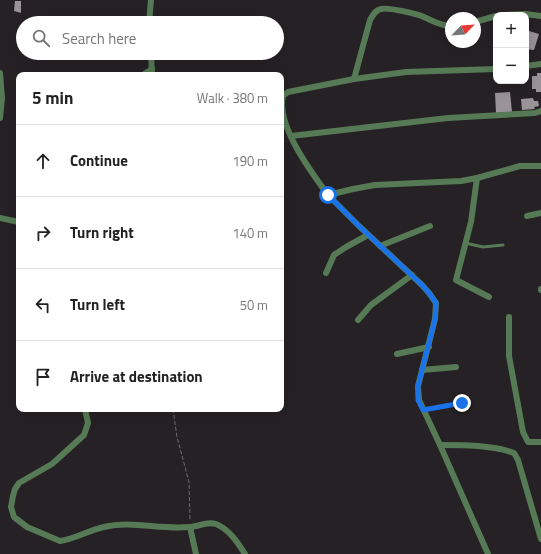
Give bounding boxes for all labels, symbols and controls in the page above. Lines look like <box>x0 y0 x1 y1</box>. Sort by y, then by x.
north arrow <box>445 12 481 48</box>
map controls <box>493 12 529 84</box>
button: + <box>493 12 529 48</box>
search box <box>16 16 284 60</box>
icon: search <box>30 27 52 49</box>
text: Search here <box>62 27 136 50</box>
button: − <box>493 48 529 84</box>
text: 5 min <box>32 85 73 111</box>
text: Walk · 380 m <box>197 88 268 108</box>
text: Continue <box>70 149 128 172</box>
icon: ahead <box>32 150 54 172</box>
text: 190 m <box>232 151 268 171</box>
route start <box>319 186 337 204</box>
text: Turn right <box>70 221 134 244</box>
icon: right <box>32 222 54 244</box>
text: 140 m <box>232 223 268 243</box>
text: Turn left <box>70 293 125 316</box>
icon: left <box>32 294 54 316</box>
text: 50 m <box>240 295 268 315</box>
text: Arrive at destination <box>70 365 203 388</box>
icon: arrive <box>32 366 54 388</box>
route end <box>453 394 471 412</box>

